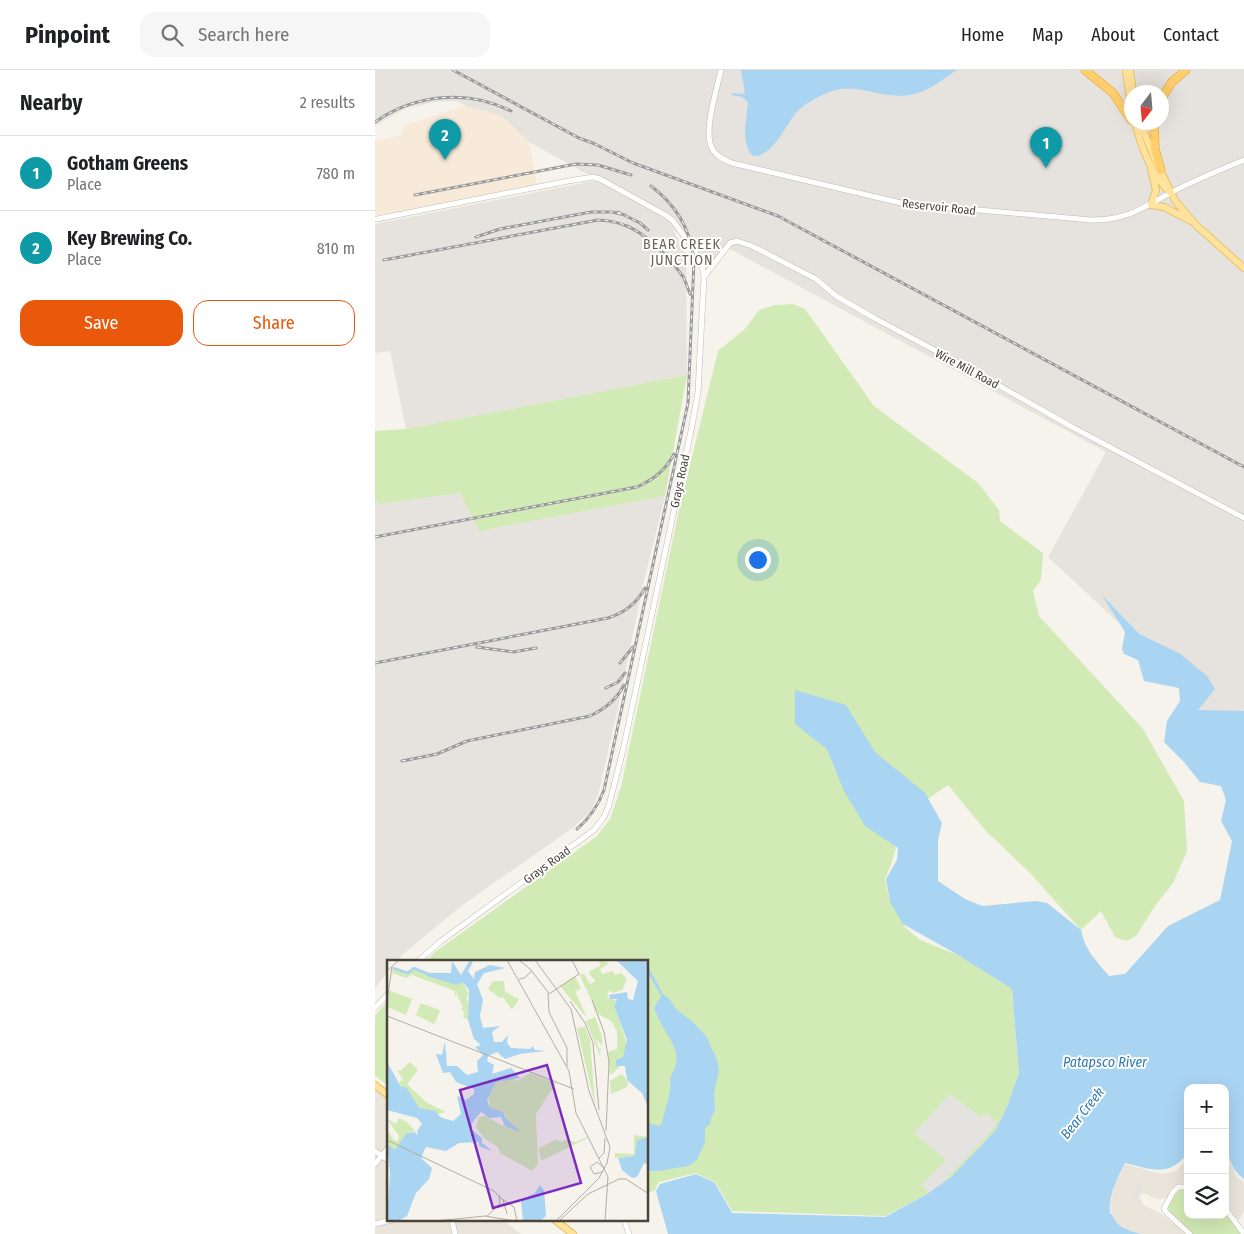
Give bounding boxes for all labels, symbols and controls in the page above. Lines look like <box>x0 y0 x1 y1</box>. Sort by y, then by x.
search box <box>140 12 490 57</box>
text: Pinpoint <box>25 21 110 49</box>
icon: search <box>158 21 186 49</box>
text: Search here <box>198 23 289 46</box>
text: Home <box>961 24 1004 46</box>
text: Map <box>1032 24 1063 46</box>
text: About <box>1091 24 1135 46</box>
text: Contact <box>1163 24 1219 46</box>
north arrow <box>1124 85 1169 130</box>
text: Nearby <box>20 90 82 116</box>
text: 2 results <box>300 93 355 112</box>
pin: 2 <box>429 119 461 160</box>
pin: 1 <box>1030 127 1062 168</box>
text: Gotham Greens <box>67 152 188 175</box>
text: 1 <box>33 164 39 183</box>
text: 780 m <box>316 164 355 183</box>
text: Place <box>67 175 102 194</box>
street label: Reservoir Road <box>901 196 977 218</box>
text: Key Brewing Co. <box>67 227 192 250</box>
district label: BEAR CREEK JUNCTION <box>643 236 721 269</box>
text: 2 <box>32 239 40 258</box>
text: 810 m <box>317 239 355 258</box>
text: Place <box>67 250 102 269</box>
button: Save <box>20 300 183 346</box>
button: Share <box>193 300 355 346</box>
street label: Wire Mill Road <box>933 346 1001 392</box>
street label: Grays Road <box>667 453 693 509</box>
your location <box>745 547 771 573</box>
street label: Grays Road <box>521 843 573 887</box>
inset map <box>387 960 649 1222</box>
water label: Patapsco River <box>1063 1054 1148 1071</box>
water label: Bear Creek <box>1057 1084 1108 1143</box>
map controls <box>1184 1084 1229 1219</box>
button: + <box>1184 1084 1229 1129</box>
button: − <box>1184 1129 1229 1174</box>
button: layers <box>1184 1174 1229 1219</box>

